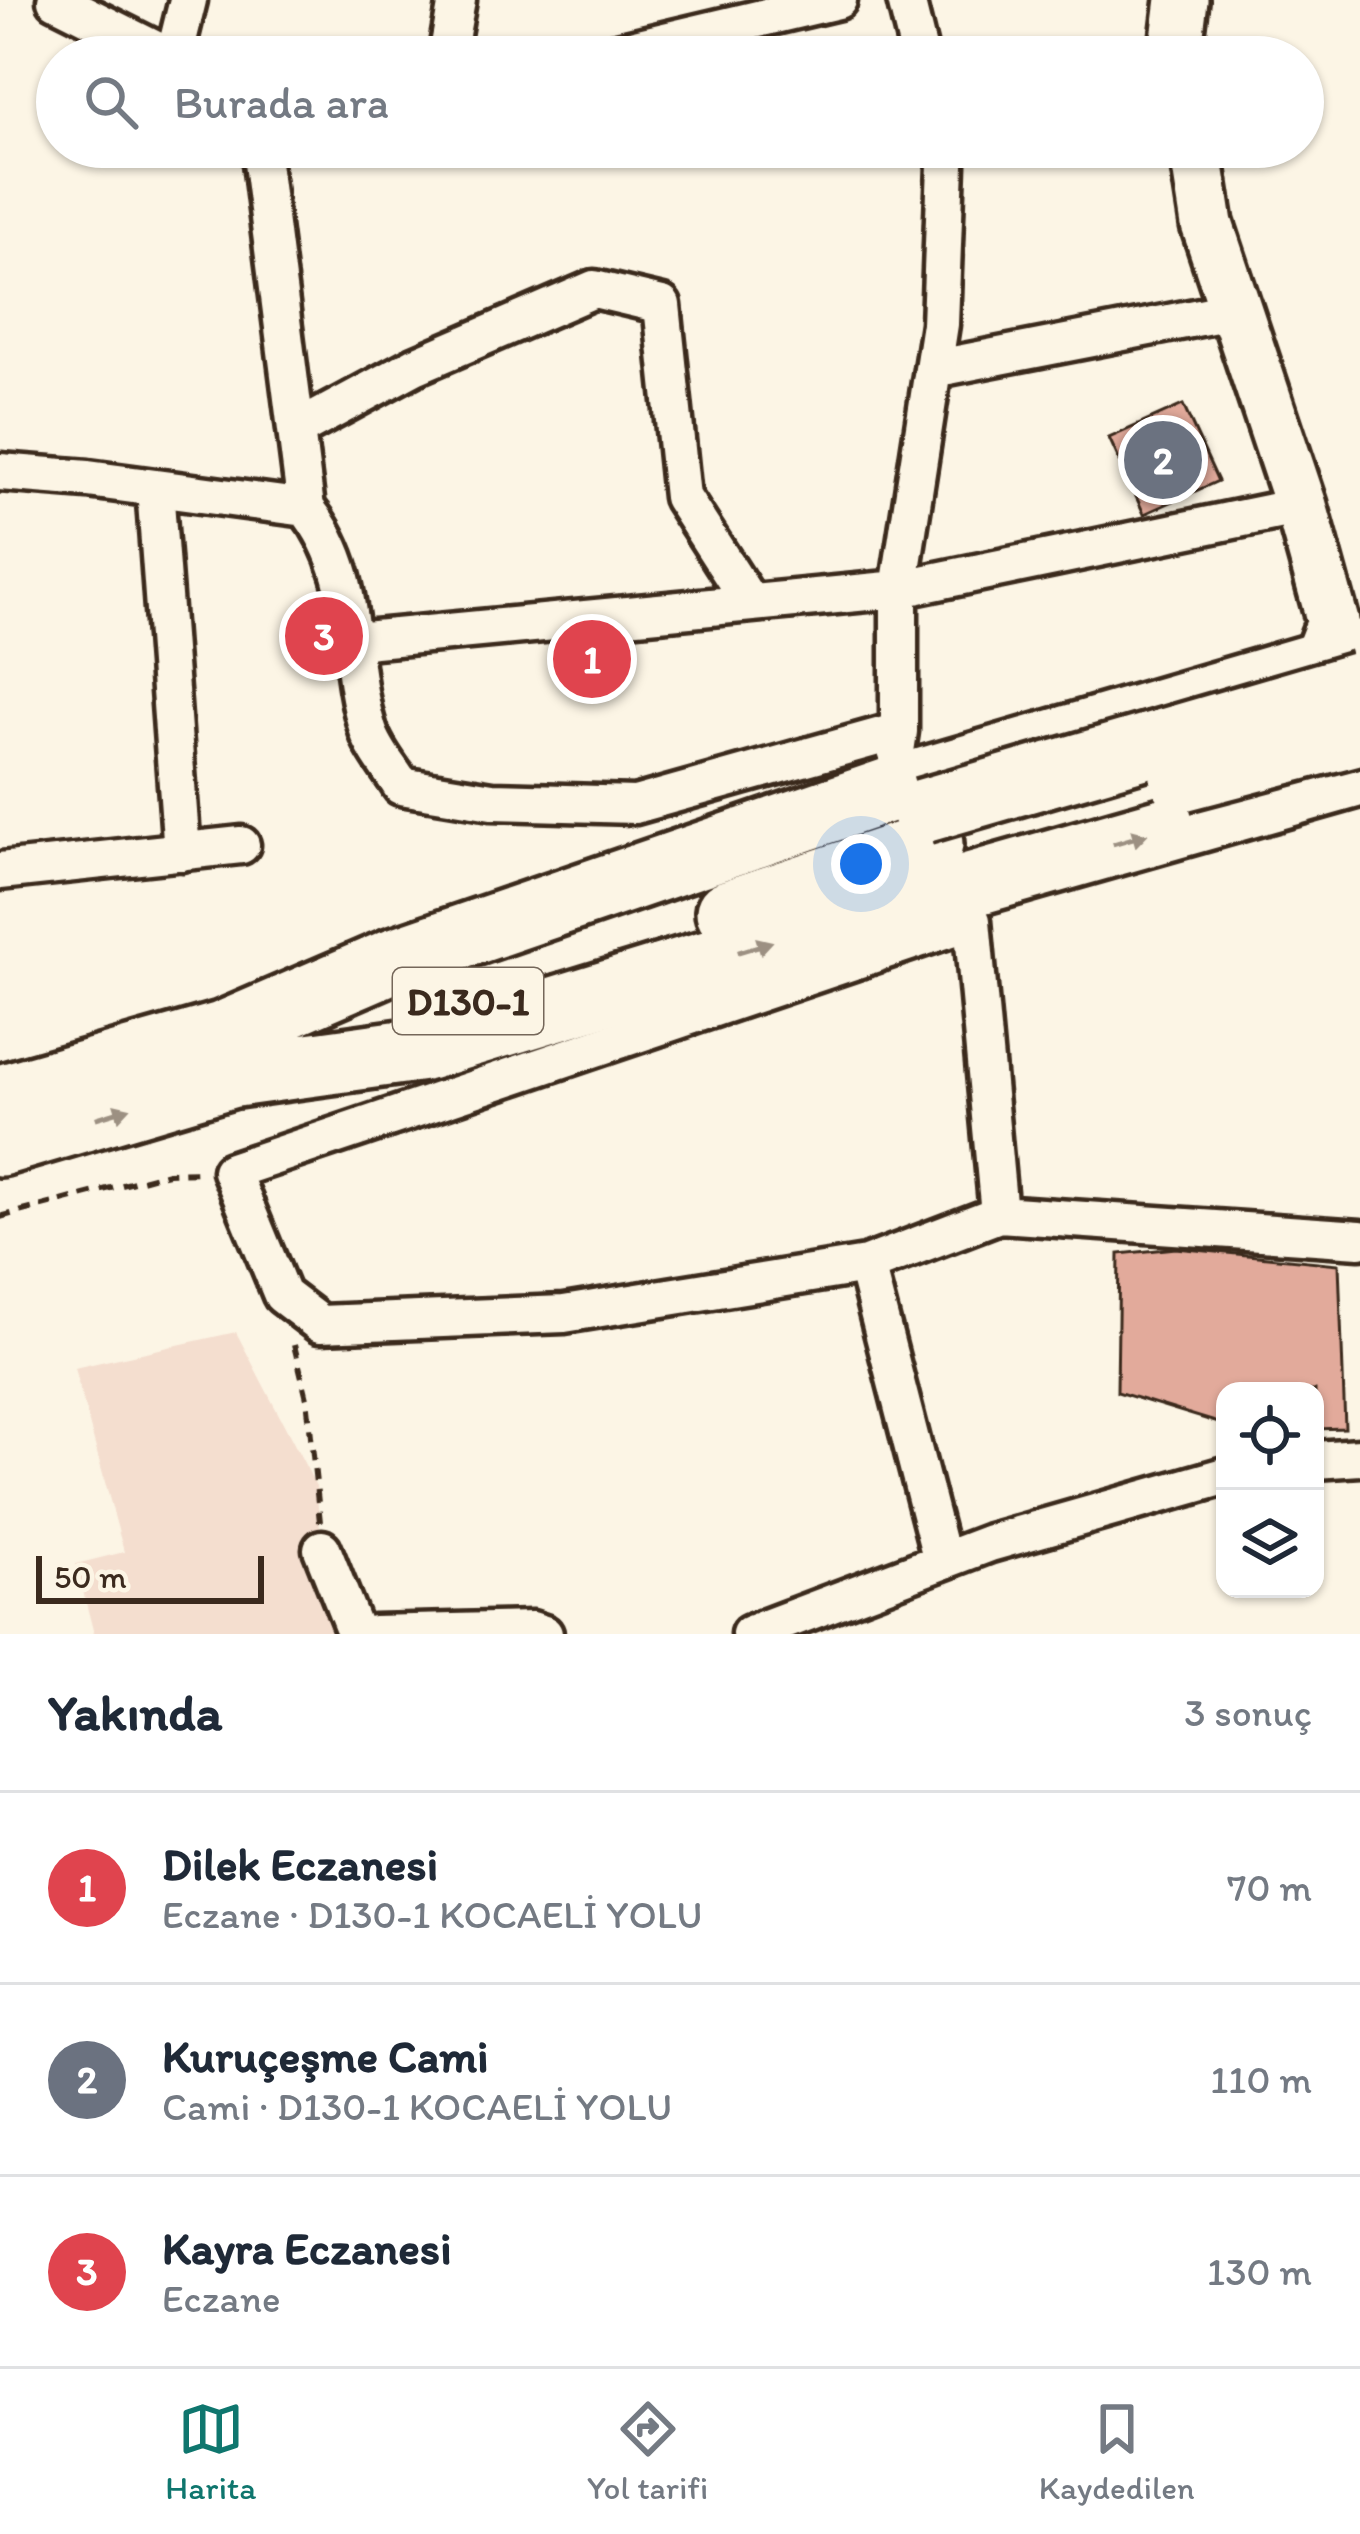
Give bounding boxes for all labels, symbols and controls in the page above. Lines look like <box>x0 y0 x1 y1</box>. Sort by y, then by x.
search box <box>36 36 1324 168</box>
icon: search <box>78 69 144 135</box>
text: Burada ara <box>174 75 389 129</box>
pin: 2 <box>1124 415 1202 505</box>
pin: 3 <box>285 591 363 681</box>
pin: 1 <box>553 614 631 704</box>
one-way arrow <box>1112 829 1149 847</box>
your location <box>831 834 891 894</box>
one-way arrow <box>737 937 774 956</box>
road number: D130-1 <box>393 968 543 1034</box>
one-way arrow <box>95 1103 132 1121</box>
map controls <box>1216 1382 1324 1598</box>
button: locate <box>1216 1382 1324 1490</box>
button: layers <box>1216 1490 1324 1598</box>
scale bar <box>36 1550 264 1603</box>
text: 50 m <box>54 1557 127 1596</box>
text: Yakında <box>48 1682 222 1743</box>
text: 3 sonuç <box>1184 1689 1312 1736</box>
text: Dilek Eczanesi <box>162 1837 438 1891</box>
text: 1 <box>78 1864 96 1911</box>
text: 70 m <box>1227 1864 1312 1911</box>
text: Eczane · D130-1 KOCAELİ YOLU <box>162 1891 702 1938</box>
text: Kuruçeşme Cami <box>162 2029 488 2083</box>
text: 2 <box>77 2056 97 2103</box>
text: 110 m <box>1210 2056 1312 2103</box>
text: Cami · D130-1 KOCAELİ YOLU <box>162 2083 672 2130</box>
text: Kayra Eczanesi <box>162 2221 452 2275</box>
text: 3 <box>76 2248 98 2295</box>
text: 130 m <box>1207 2248 1312 2295</box>
text: Eczane <box>162 2275 281 2322</box>
tab: Harita <box>165 2396 256 2507</box>
tab: Yol tarifi <box>587 2396 708 2507</box>
tab: Kaydedilen <box>1039 2396 1195 2507</box>

